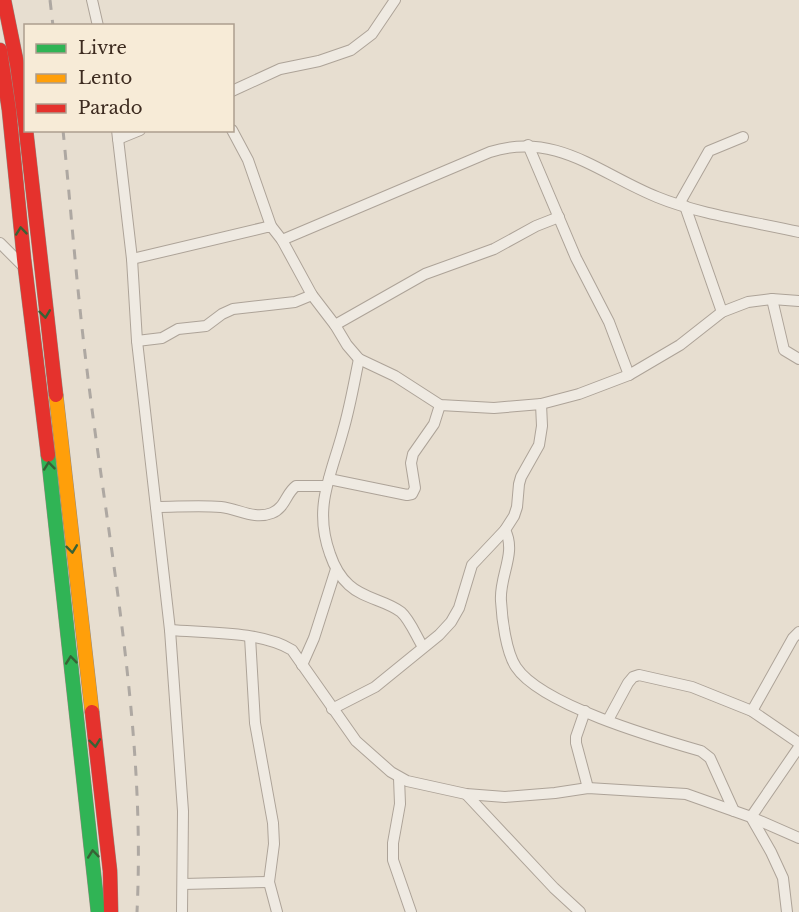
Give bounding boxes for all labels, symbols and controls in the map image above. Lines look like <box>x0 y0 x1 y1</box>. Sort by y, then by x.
legend <box>24 24 234 132</box>
text: Livre <box>78 37 127 59</box>
text: Lento <box>78 67 132 89</box>
text: Parado <box>78 97 143 119</box>
one-way arrow <box>15 226 27 236</box>
one-way arrow <box>38 309 51 319</box>
one-way arrow <box>43 462 56 471</box>
one-way arrow <box>66 545 78 554</box>
one-way arrow <box>65 655 78 665</box>
one-way arrow <box>88 739 101 748</box>
one-way arrow <box>87 849 100 858</box>

